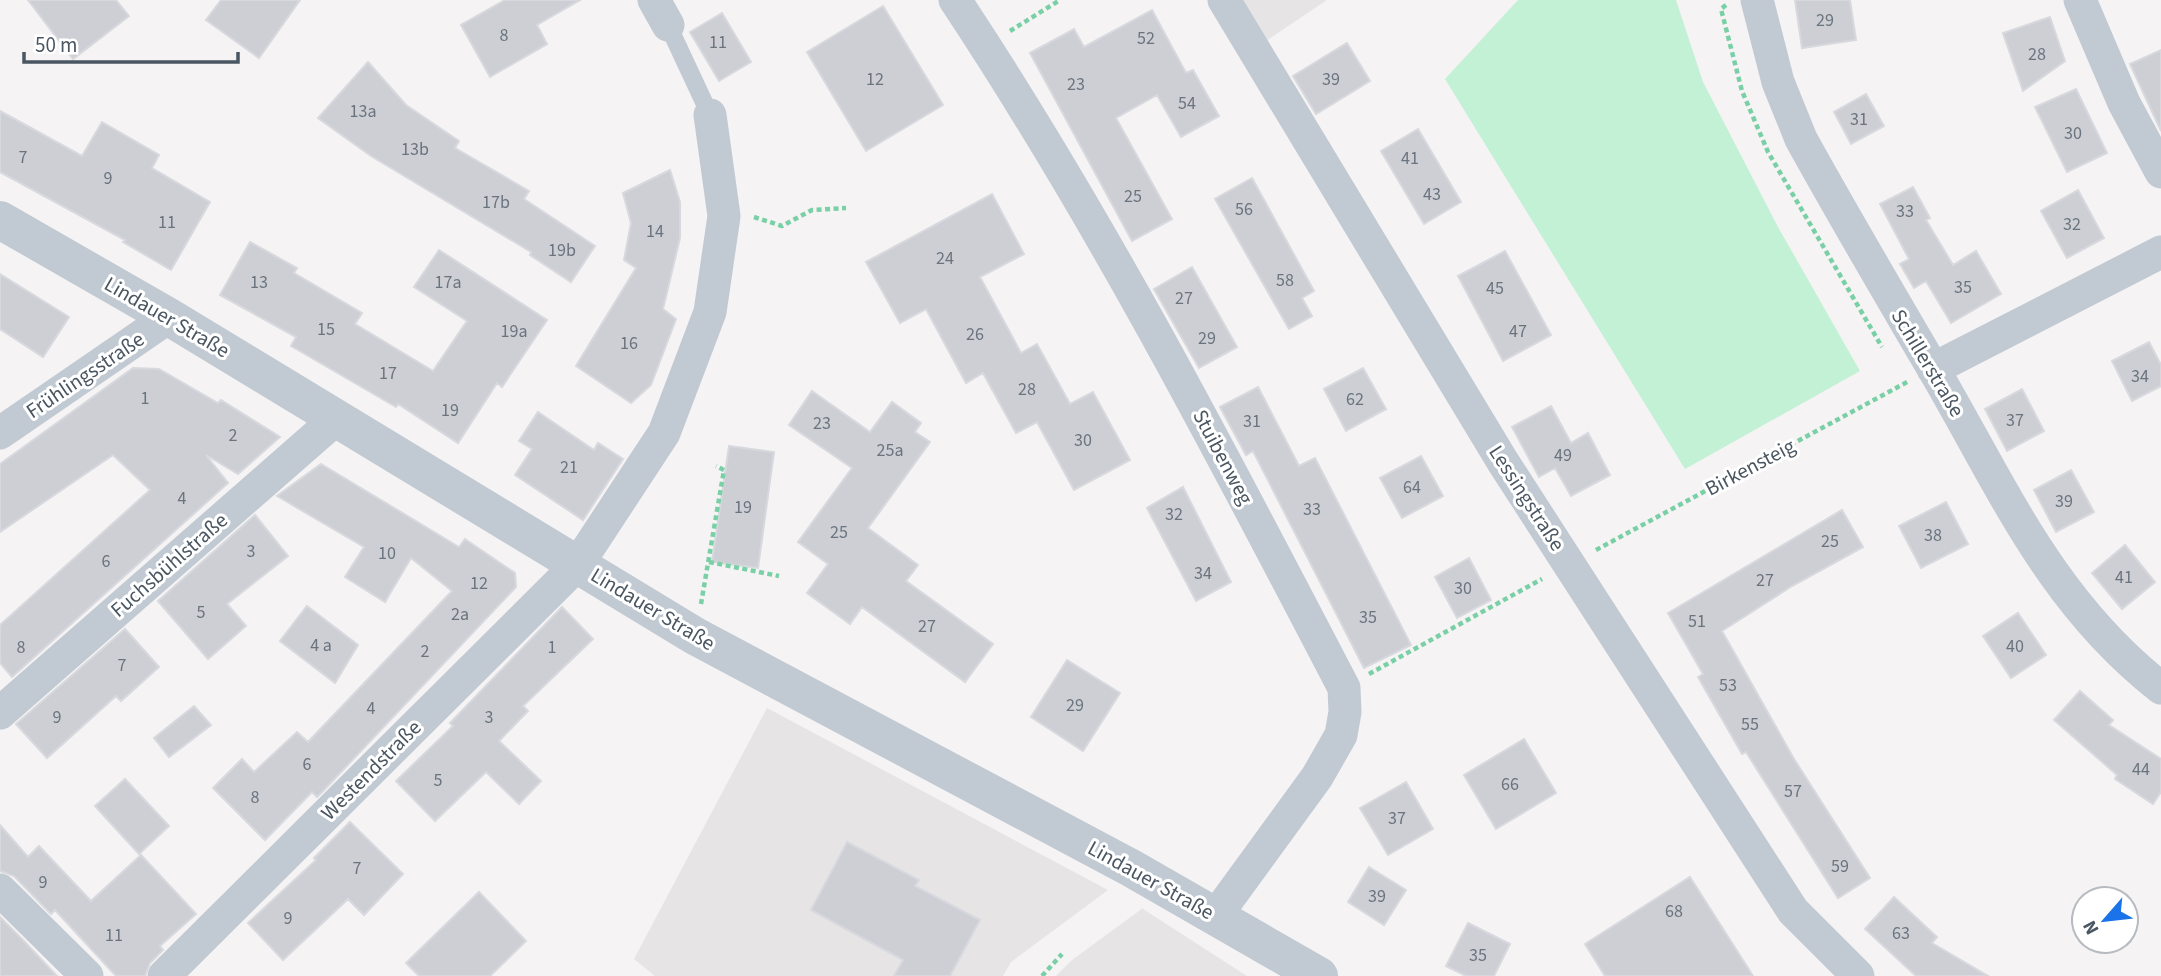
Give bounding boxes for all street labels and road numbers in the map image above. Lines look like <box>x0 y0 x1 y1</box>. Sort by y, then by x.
street label: Lindauer Straße <box>99 269 235 365</box>
street label: Schillerstraße <box>1884 303 1972 423</box>
street label: Frühlingsstraße <box>20 324 150 426</box>
street label: Stuibenweg <box>1185 404 1261 510</box>
street label: Birkensteig <box>1700 431 1801 503</box>
street label: Lessingstraße <box>1482 439 1572 557</box>
street label: Fuchsbühlstraße <box>104 506 234 624</box>
street label: Lindauer Straße <box>585 560 721 658</box>
street label: Westendstraße <box>314 713 428 827</box>
street label: Lindauer Straße <box>1082 833 1220 927</box>

